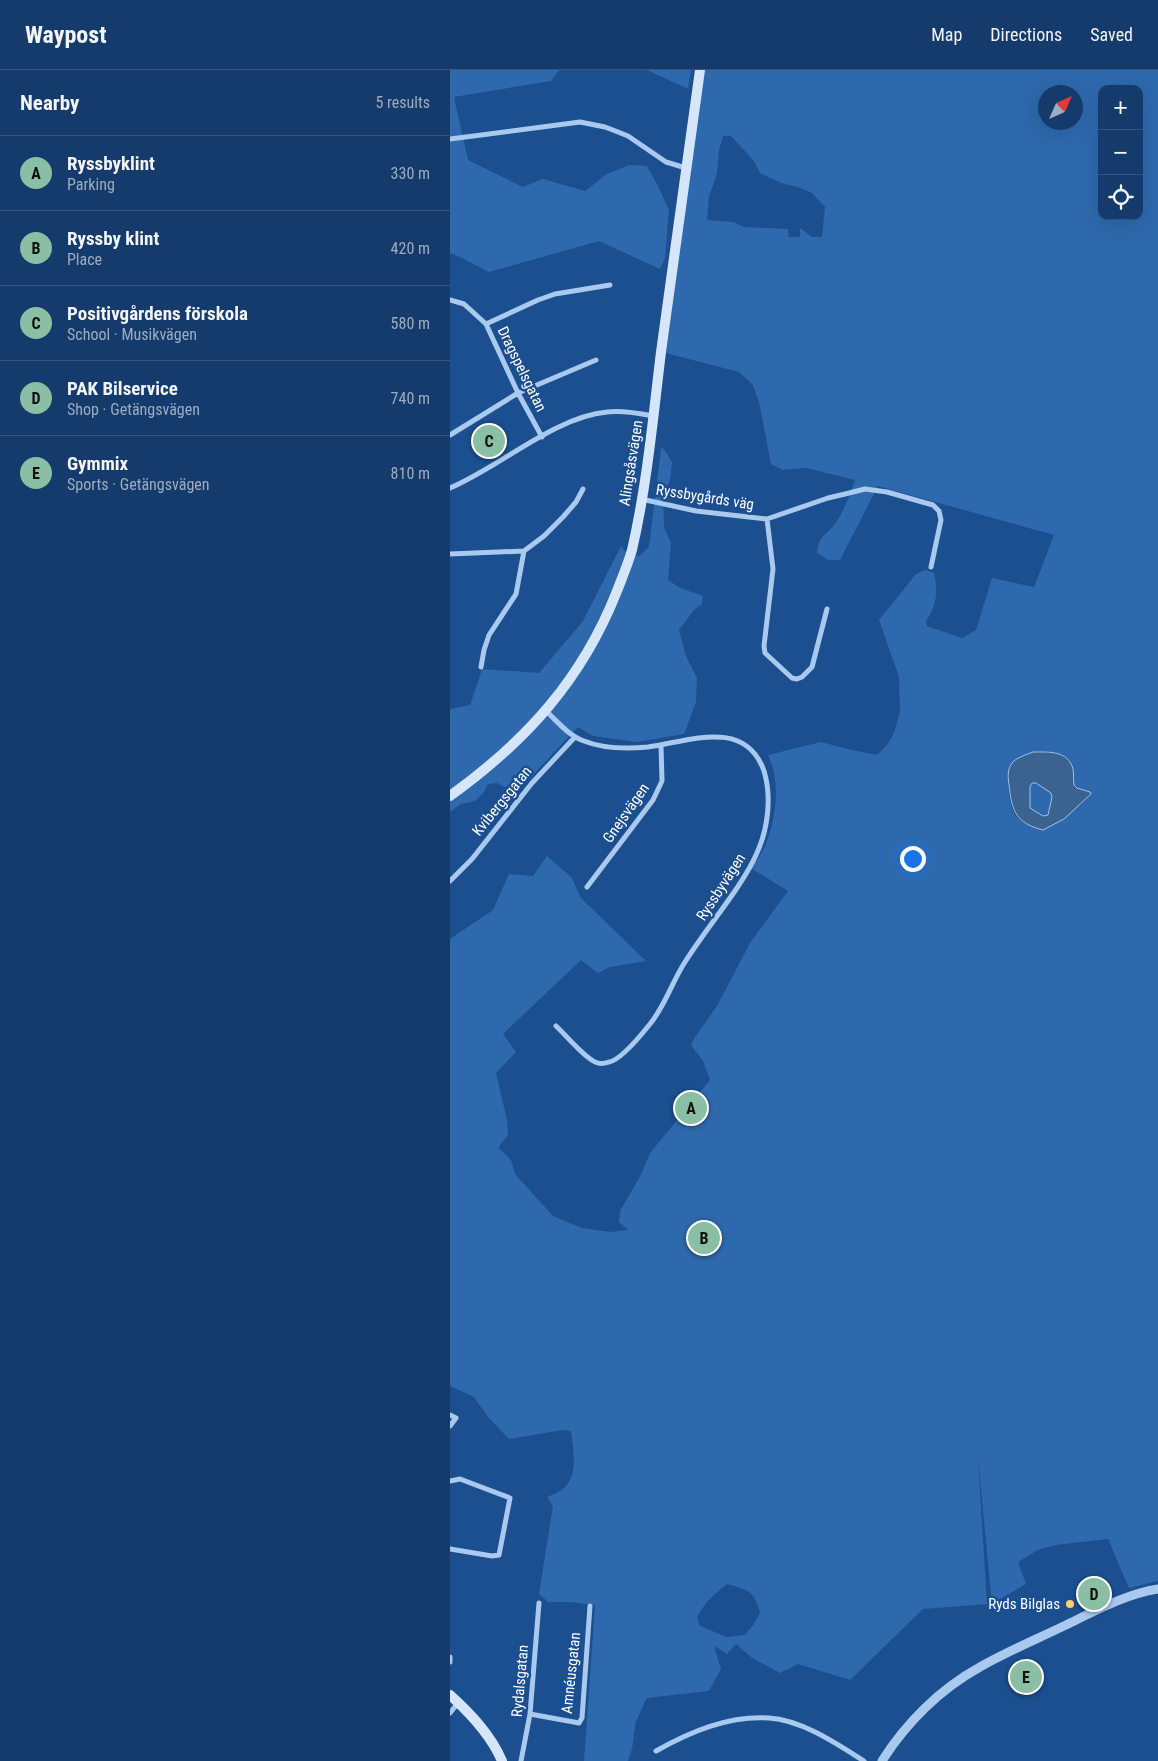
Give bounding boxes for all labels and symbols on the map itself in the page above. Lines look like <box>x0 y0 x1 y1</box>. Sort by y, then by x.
north arrow <box>1038 85 1083 130</box>
street label: Dragspelsgatan <box>494 324 550 414</box>
street label: Alingsåsvägen <box>615 419 647 507</box>
pin: C <box>473 422 505 460</box>
street label: Ryssbygårds väg <box>655 480 755 514</box>
street label: Kvibergsgatan <box>468 763 536 839</box>
street label: Gnejsvägen <box>599 780 653 846</box>
your location <box>900 846 926 872</box>
street label: Ryssbyvägen <box>693 850 749 924</box>
pin: A <box>675 1089 707 1127</box>
pin: B <box>688 1219 720 1257</box>
pin: D <box>1078 1575 1110 1613</box>
place label: Ryds Bilglas <box>988 1595 1060 1613</box>
marker: Ryds Bilglas <box>1064 1598 1076 1610</box>
street label: Amnéusgatan <box>558 1631 584 1715</box>
street label: Rydalsgatan <box>508 1644 532 1718</box>
pin: E <box>1010 1658 1042 1696</box>

